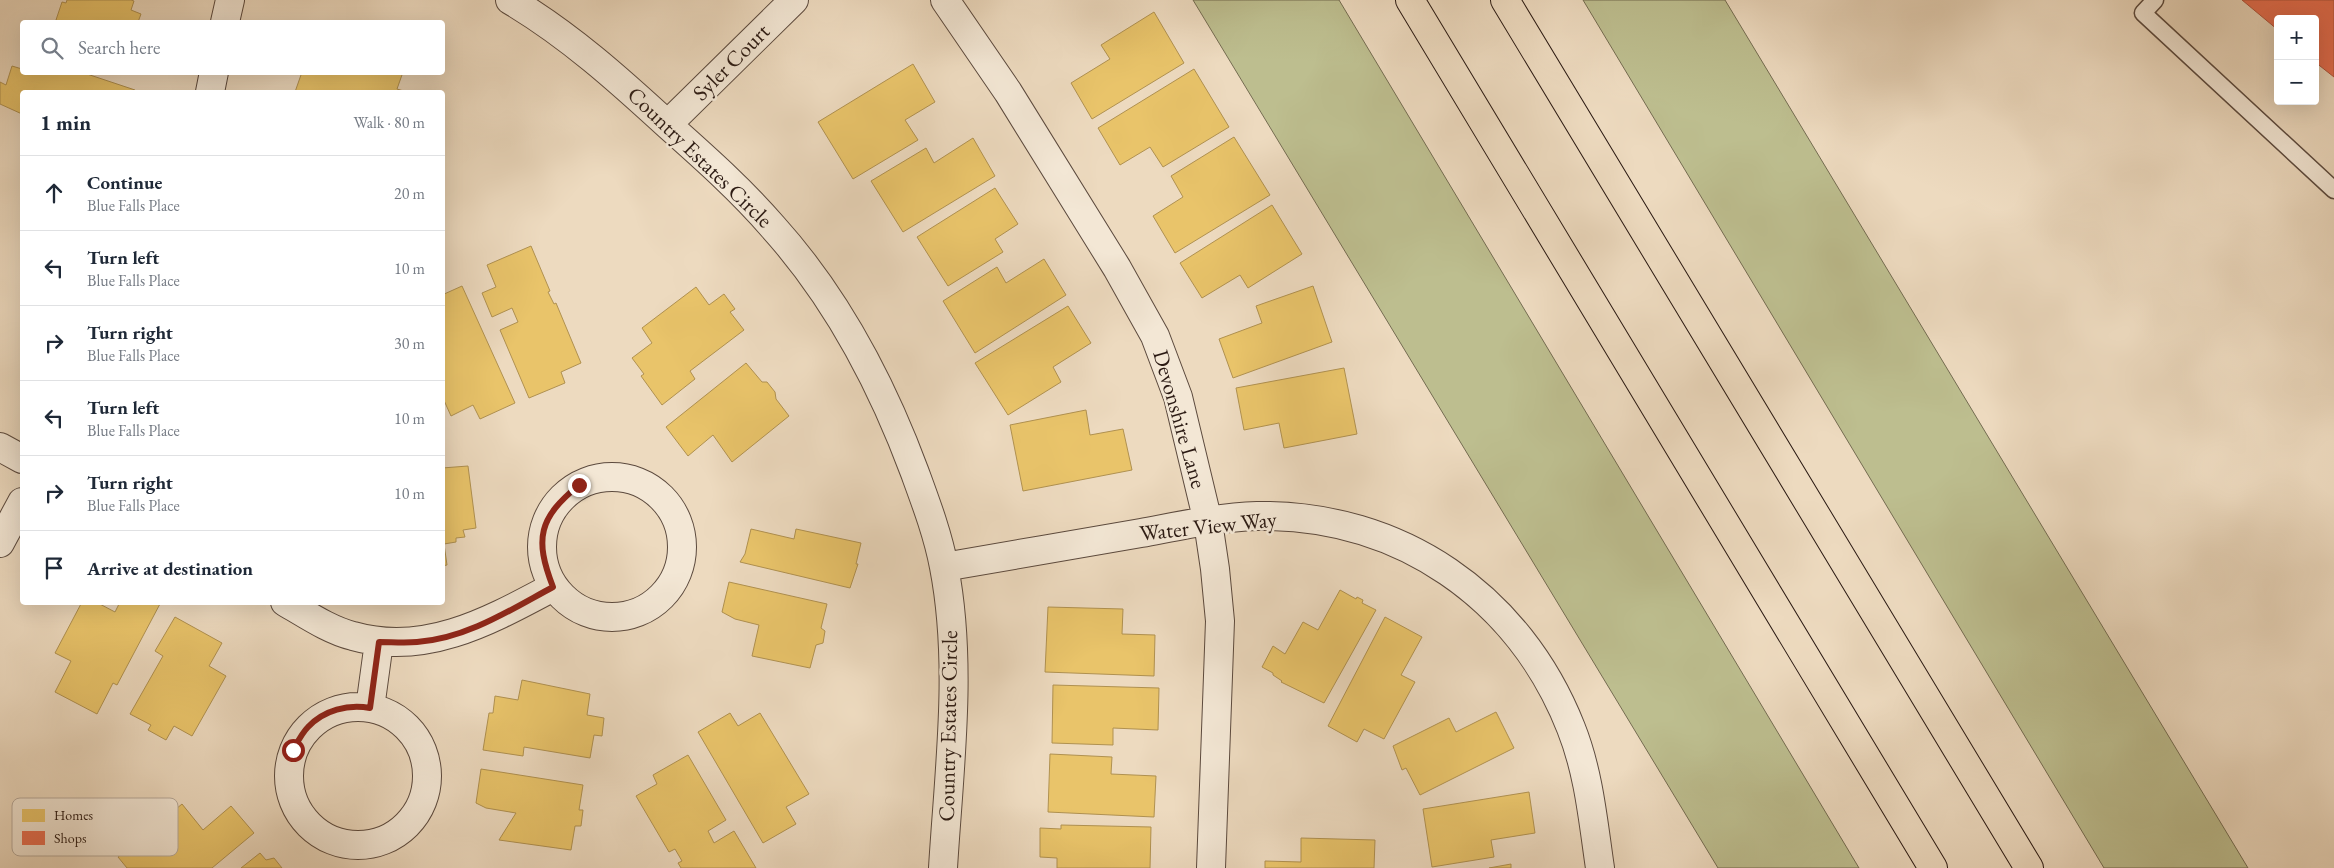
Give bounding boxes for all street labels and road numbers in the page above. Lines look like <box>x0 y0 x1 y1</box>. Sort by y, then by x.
street label: Syler Court <box>686 17 776 107</box>
street label: Country Estates Circle <box>621 80 779 234</box>
street label: Devonshire Lane <box>1146 346 1214 492</box>
street label: Water View Way <box>1138 504 1278 548</box>
street label: Country Estates Circle <box>932 630 964 822</box>

